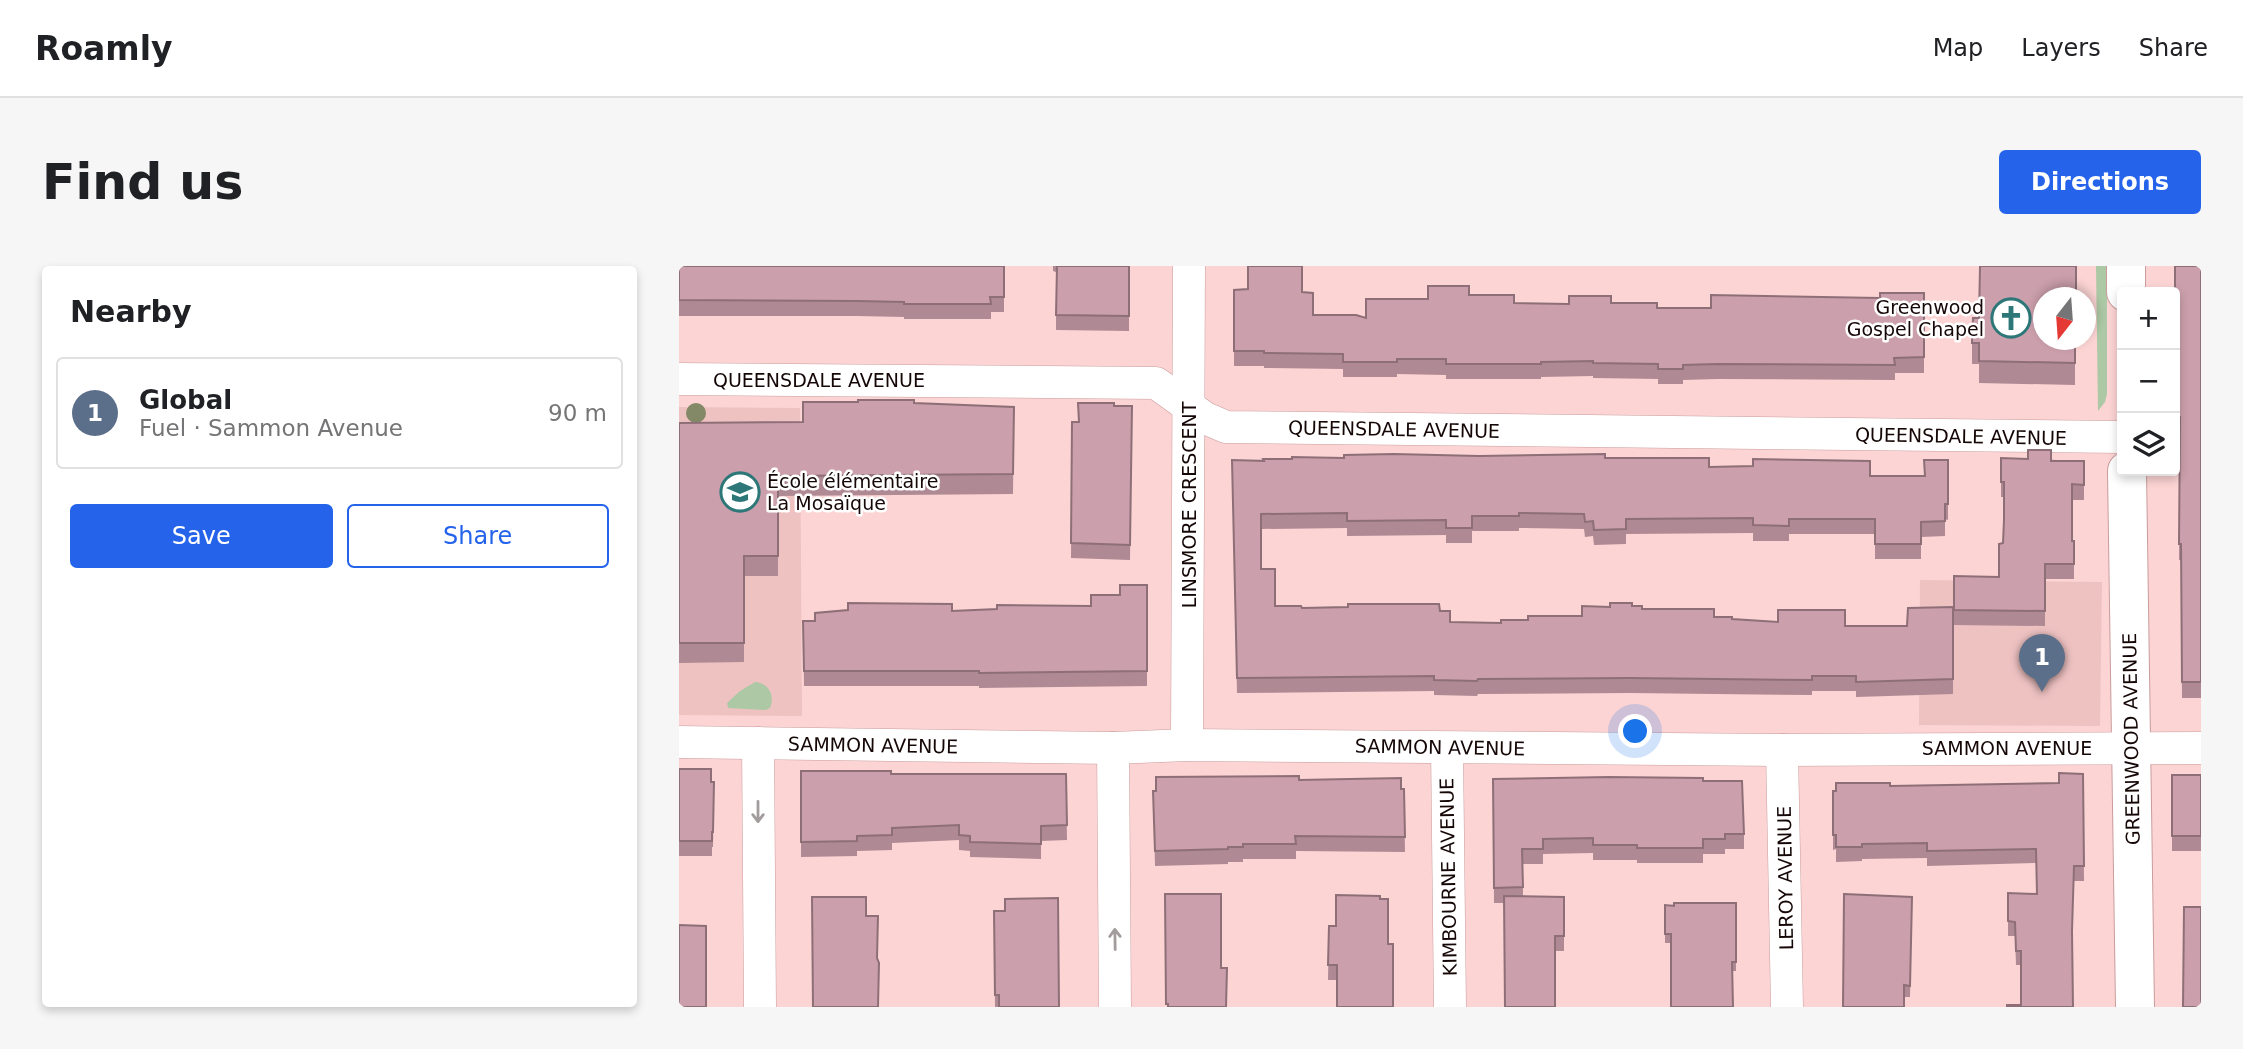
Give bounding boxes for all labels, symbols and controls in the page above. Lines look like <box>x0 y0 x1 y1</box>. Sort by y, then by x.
text: Roamly <box>35 29 173 68</box>
text: Map <box>1933 34 1983 62</box>
text: Layers <box>2021 34 2101 62</box>
text: Share <box>2139 34 2208 62</box>
button: Directions <box>1999 150 2201 214</box>
text: Find us <box>42 154 243 211</box>
north arrow <box>2033 287 2096 350</box>
map controls <box>2117 287 2180 476</box>
button: + <box>2117 287 2180 350</box>
text: Nearby <box>70 294 192 329</box>
place label: Greenwood Gospel Chapel <box>1847 296 1984 340</box>
church icon: Greenwood Gospel Chapel <box>1990 297 2032 339</box>
button: − <box>2117 350 2180 413</box>
street label: QUEENSDALE AVENUE <box>713 369 925 391</box>
text: Global <box>139 385 232 415</box>
text: 1 <box>87 400 103 426</box>
text: 90 m <box>548 400 607 426</box>
street label: LINSMORE CRESCENT <box>1178 401 1200 608</box>
button: layers <box>2117 413 2180 476</box>
text: Fuel · Sammon Avenue <box>139 415 403 441</box>
street label: QUEENSDALE AVENUE <box>1288 416 1500 442</box>
street label: QUEENSDALE AVENUE <box>1855 423 2067 449</box>
place label: École élémentaire La Mosaïque <box>767 470 938 514</box>
school or university icon: École élémentaire La Mosaïque <box>719 471 761 513</box>
button: Save <box>70 504 333 568</box>
button: Share <box>347 504 609 568</box>
street label: GREENWOOD AVENUE <box>2118 633 2144 845</box>
pin: 1 <box>2019 634 2065 692</box>
your location <box>1618 714 1652 748</box>
street label: SAMMON AVENUE <box>788 733 958 757</box>
street label: SAMMON AVENUE <box>1355 735 1525 759</box>
street label: SAMMON AVENUE <box>1922 737 2092 759</box>
street label: KIMBOURNE AVENUE <box>1435 778 1461 976</box>
one-way arrow <box>751 800 765 823</box>
street label: LEROY AVENUE <box>1773 806 1797 950</box>
one-way arrow <box>1108 928 1122 951</box>

